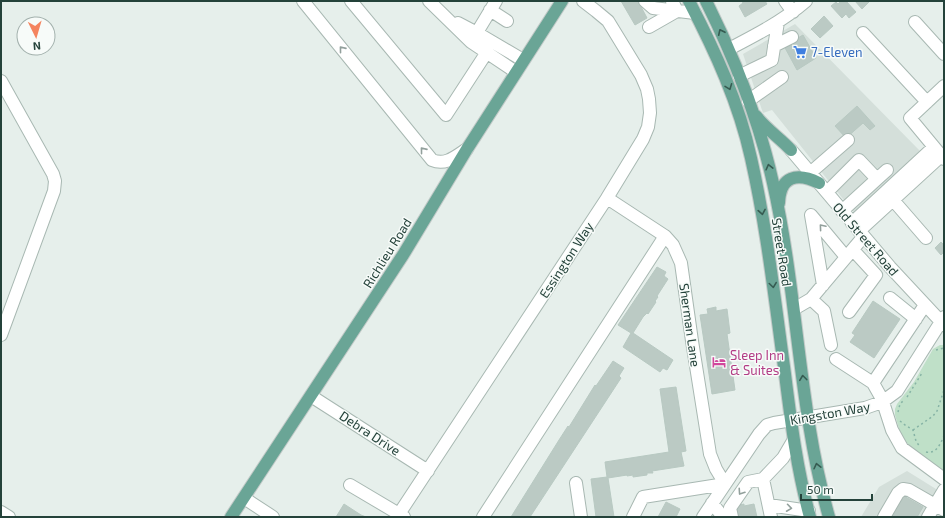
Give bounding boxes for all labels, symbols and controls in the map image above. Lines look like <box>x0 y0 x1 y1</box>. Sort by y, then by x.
north arrow <box>16 16 56 56</box>
one-way arrow <box>718 28 726 36</box>
text: N <box>32 40 41 53</box>
supermarket icon: 7-Eleven <box>792 44 808 60</box>
place label: 7-Eleven <box>811 44 863 60</box>
one-way arrow <box>339 46 346 54</box>
one-way arrow <box>724 83 732 90</box>
one-way arrow <box>421 148 428 155</box>
one-way arrow <box>765 164 774 171</box>
street label: Old Street Road <box>830 199 902 279</box>
one-way arrow <box>757 209 765 216</box>
street label: Richlieu Road <box>359 215 415 291</box>
street label: Street Road <box>769 217 795 287</box>
street label: Essington Way <box>536 219 597 301</box>
one-way arrow <box>819 225 826 232</box>
street label: Sherman Lane <box>676 282 704 368</box>
one-way arrow <box>768 282 777 289</box>
place label: Sleep Inn & Suites <box>730 347 784 378</box>
hotel icon: Sleep Inn & Suites <box>711 354 727 370</box>
one-way arrow <box>798 375 807 381</box>
street label: Kingston Way <box>789 398 871 428</box>
street label: Debra Drive <box>337 407 403 459</box>
one-way arrow <box>813 462 821 469</box>
scale bar <box>801 476 872 502</box>
text: 50 m <box>807 482 834 496</box>
one-way arrow <box>739 488 746 495</box>
one-way arrow <box>786 503 792 512</box>

